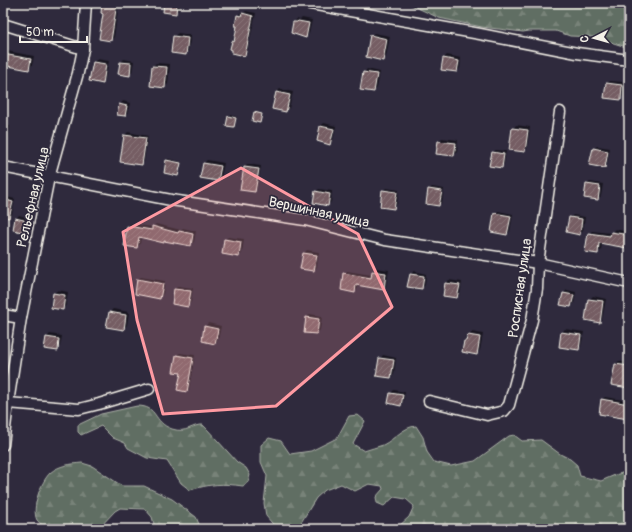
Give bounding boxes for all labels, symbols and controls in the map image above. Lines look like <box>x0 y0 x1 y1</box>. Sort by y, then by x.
scale bar <box>20 18 87 44</box>
north arrow <box>574 18 614 58</box>
text: 50 m <box>26 25 54 40</box>
text: С <box>578 35 591 43</box>
street label: Рельефная улица <box>13 145 53 249</box>
street label: Вершинная улица <box>267 193 371 231</box>
street label: Росписная улица <box>505 237 535 339</box>

